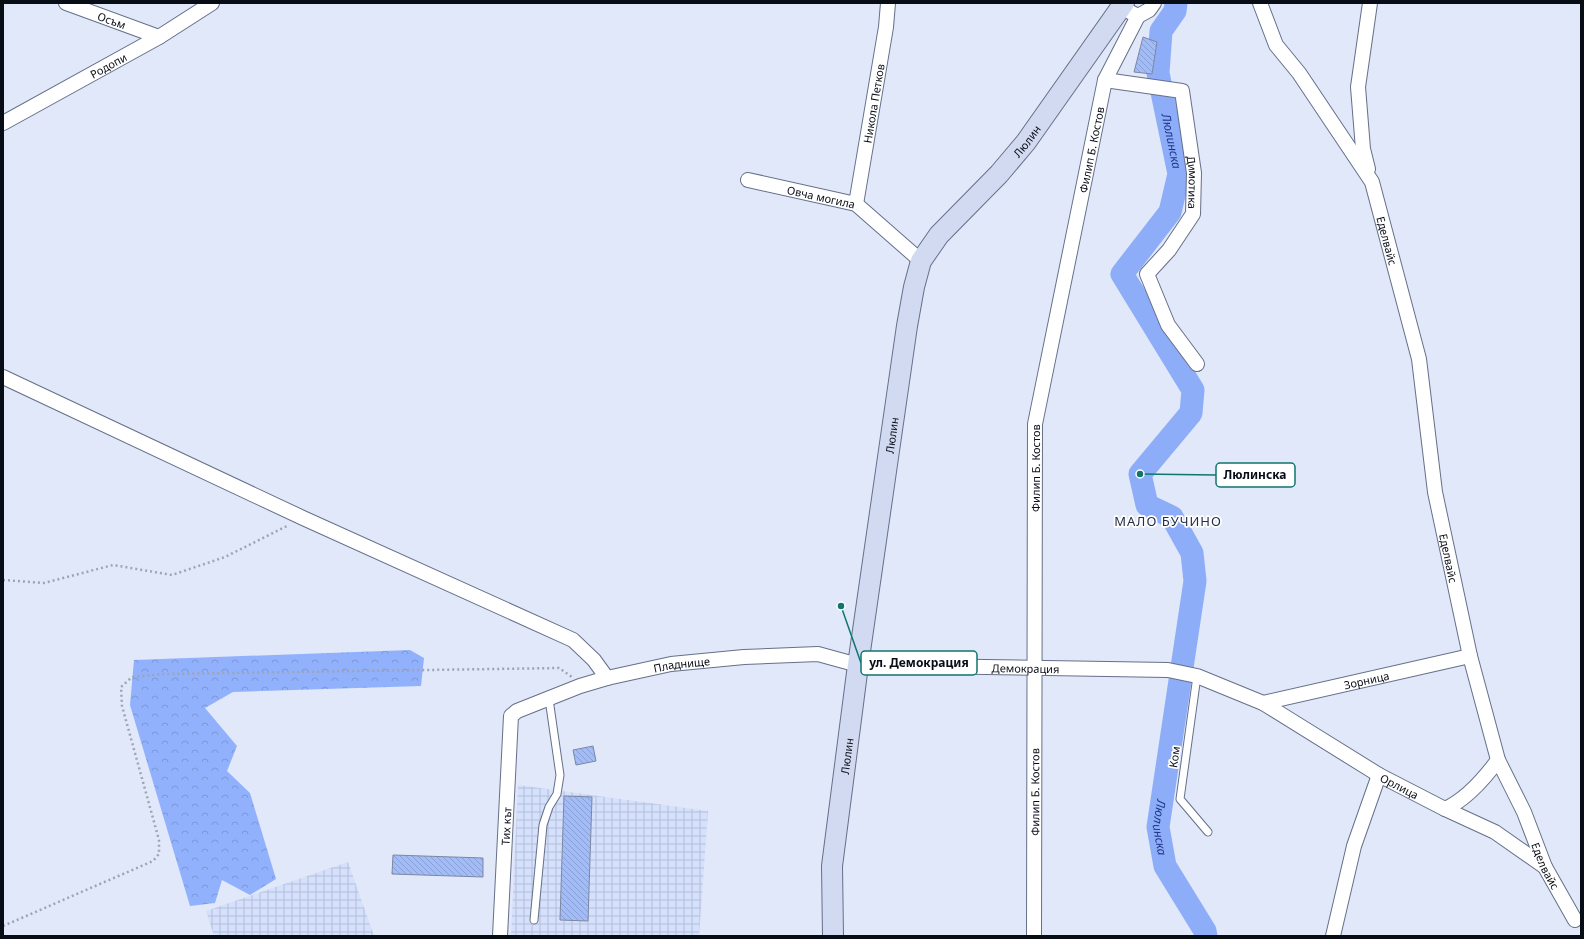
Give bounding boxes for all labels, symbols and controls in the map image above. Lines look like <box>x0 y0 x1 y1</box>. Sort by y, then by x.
street label: Осъм <box>96 8 128 32</box>
street label: Родопи <box>87 49 129 81</box>
street label: Никола Петков <box>859 63 887 144</box>
street label: Филип Б. Костов <box>1075 105 1107 194</box>
water label: Люлинска <box>1158 111 1186 170</box>
street label: Люлин <box>1009 122 1043 160</box>
street label: Димотика <box>1184 155 1202 209</box>
street label: Овча могила <box>786 181 857 211</box>
street label: Еделвайс <box>1374 215 1401 267</box>
street label: Люлин <box>881 416 901 454</box>
street label: Филип Б. Костов <box>1027 424 1042 512</box>
callout: Люлинска <box>1216 463 1295 487</box>
text: Люлинска <box>1223 466 1287 483</box>
district label: МАЛО БУЧИНО <box>1114 512 1222 530</box>
street label: Еделвайс <box>1437 532 1462 584</box>
callout: ул. Демокрация <box>861 651 977 675</box>
street label: Пладнище <box>652 653 710 675</box>
text: ул. Демокрация <box>868 654 969 671</box>
street label: Демокрация <box>992 660 1060 676</box>
street label: Зорница <box>1342 667 1390 692</box>
street label: Люлин <box>836 737 856 775</box>
street label: Ком <box>1165 745 1183 769</box>
street label: Филип Б. Костов <box>1027 748 1042 836</box>
street label: Орлица <box>1378 770 1421 802</box>
water label: Люлинска <box>1149 798 1171 857</box>
street label: Тих кът <box>497 807 514 846</box>
street label: Еделвайс <box>1529 840 1563 892</box>

